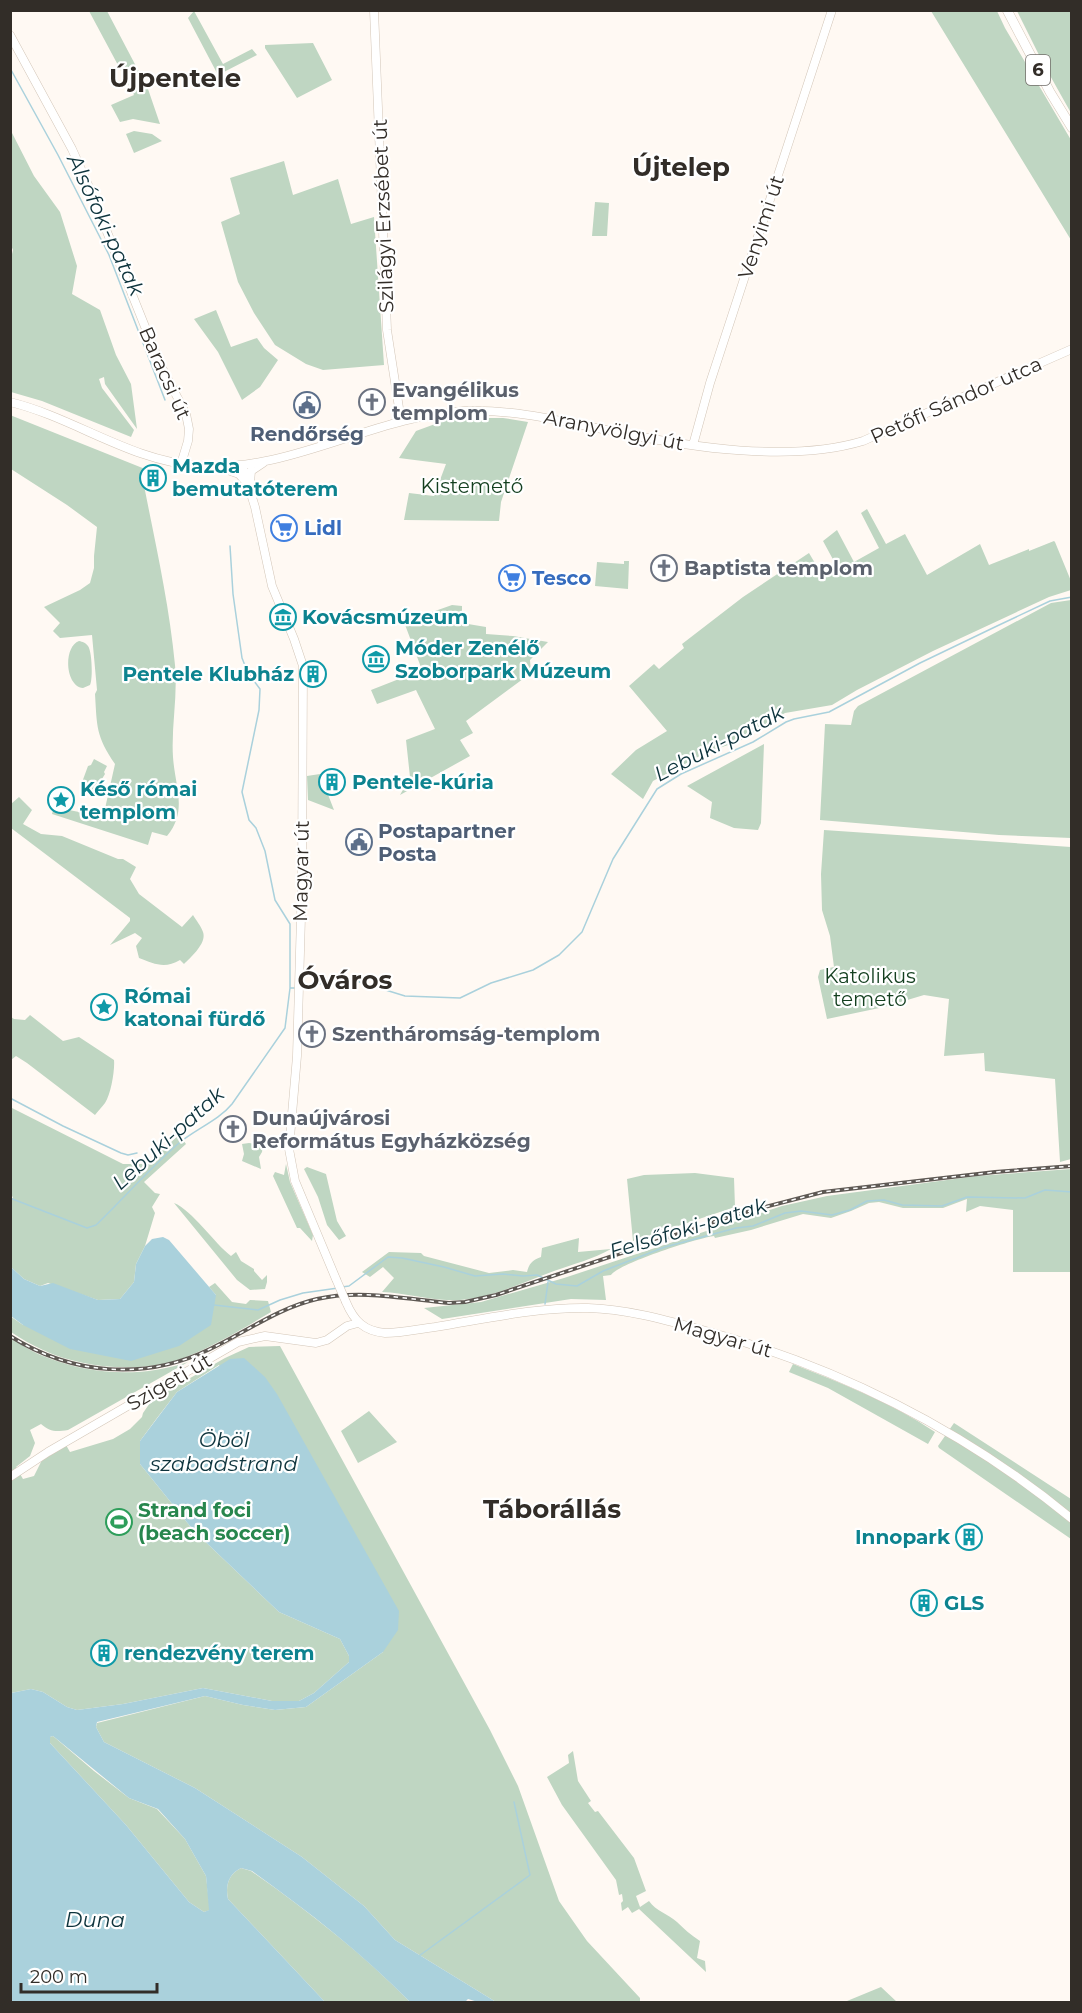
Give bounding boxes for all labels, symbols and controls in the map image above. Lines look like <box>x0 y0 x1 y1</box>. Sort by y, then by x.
road number: 6 <box>1026 55 1050 85</box>
district label: Újpentele <box>109 62 241 94</box>
street label: Szilágyi Erzsébet út <box>368 119 398 313</box>
water label: Alsófoki-patak <box>61 149 150 301</box>
district label: Újtelep <box>632 151 730 183</box>
street label: Venyimi út <box>733 172 789 282</box>
street label: Baracsi út <box>134 323 196 423</box>
street label: Petőfi Sándor utca <box>867 351 1045 449</box>
place label: Evangélikus templom <box>392 378 519 425</box>
church icon: Evangélikus templom <box>357 387 387 417</box>
public building icon: Rendőrség <box>292 390 322 420</box>
street label: Aranyvölgyi út <box>542 405 686 455</box>
place label: Rendőrség <box>250 422 364 446</box>
place label: Mazda bemutatóterem <box>172 454 338 501</box>
building icon: Mazda bemutatóterem <box>138 463 168 493</box>
park label: Kistemető <box>421 474 523 498</box>
supermarket icon: Lidl <box>269 513 299 543</box>
place label: Lidl <box>304 516 342 540</box>
church icon: Baptista templom <box>649 553 679 583</box>
place label: Baptista templom <box>684 556 873 580</box>
supermarket icon: Tesco <box>497 563 527 593</box>
place label: Tesco <box>532 566 591 590</box>
museum icon: Kovácsmúzeum <box>268 602 298 632</box>
place label: Kovácsmúzeum <box>302 605 468 629</box>
place label: Móder Zenélő Szoborpark Múzeum <box>395 636 611 683</box>
museum icon: Móder Zenélő Szoborpark Múzeum <box>361 644 391 674</box>
building icon: Pentele Klubház <box>298 659 328 689</box>
place label: Pentele Klubház <box>122 662 294 686</box>
water label: Lebuki-patak <box>650 699 789 786</box>
building icon: Pentele-kúria <box>317 767 347 797</box>
place label: Pentele-kúria <box>352 770 494 794</box>
place label: Késő római templom <box>80 777 197 824</box>
place icon: Késő római templom <box>46 785 76 815</box>
place label: Postapartner Posta <box>378 819 516 866</box>
street label: Magyar út <box>288 820 314 922</box>
public building icon: Postapartner Posta <box>344 827 374 857</box>
district label: Óváros <box>298 964 393 996</box>
park label: Katolikus temető <box>824 964 916 1011</box>
place label: Római katonai fürdő <box>124 984 265 1031</box>
place icon: Római katonai fürdő <box>89 992 119 1022</box>
church icon: Szentháromság-templom <box>297 1019 327 1049</box>
place label: Szentháromság-templom <box>332 1022 600 1046</box>
water label: Lebuki-patak <box>107 1080 230 1195</box>
place label: Dunaújvárosi Református Egyházközség <box>252 1106 531 1153</box>
church icon: Dunaújvárosi Református Egyházközség <box>218 1114 248 1144</box>
water label: Felsőfoki-patak <box>606 1192 771 1264</box>
street label: Magyar út <box>671 1311 775 1363</box>
street label: Szigeti út <box>122 1348 216 1416</box>
water label: Öböl szabadstrand <box>149 1427 298 1476</box>
district label: Táborállás <box>483 1493 621 1525</box>
place label: Strand foci (beach soccer) <box>138 1498 290 1545</box>
sports icon: Strand foci (beach soccer) <box>104 1507 134 1537</box>
building icon: Innopark <box>954 1522 984 1552</box>
place label: Innopark <box>855 1525 951 1549</box>
building icon: GLS <box>909 1588 939 1618</box>
place label: GLS <box>944 1591 984 1615</box>
building icon: rendezvény terem <box>89 1638 119 1668</box>
place label: rendezvény terem <box>124 1641 315 1665</box>
water label: Duna <box>65 1907 125 1932</box>
scale bar <box>21 1956 158 1994</box>
text: 200 m <box>30 1966 88 1988</box>

